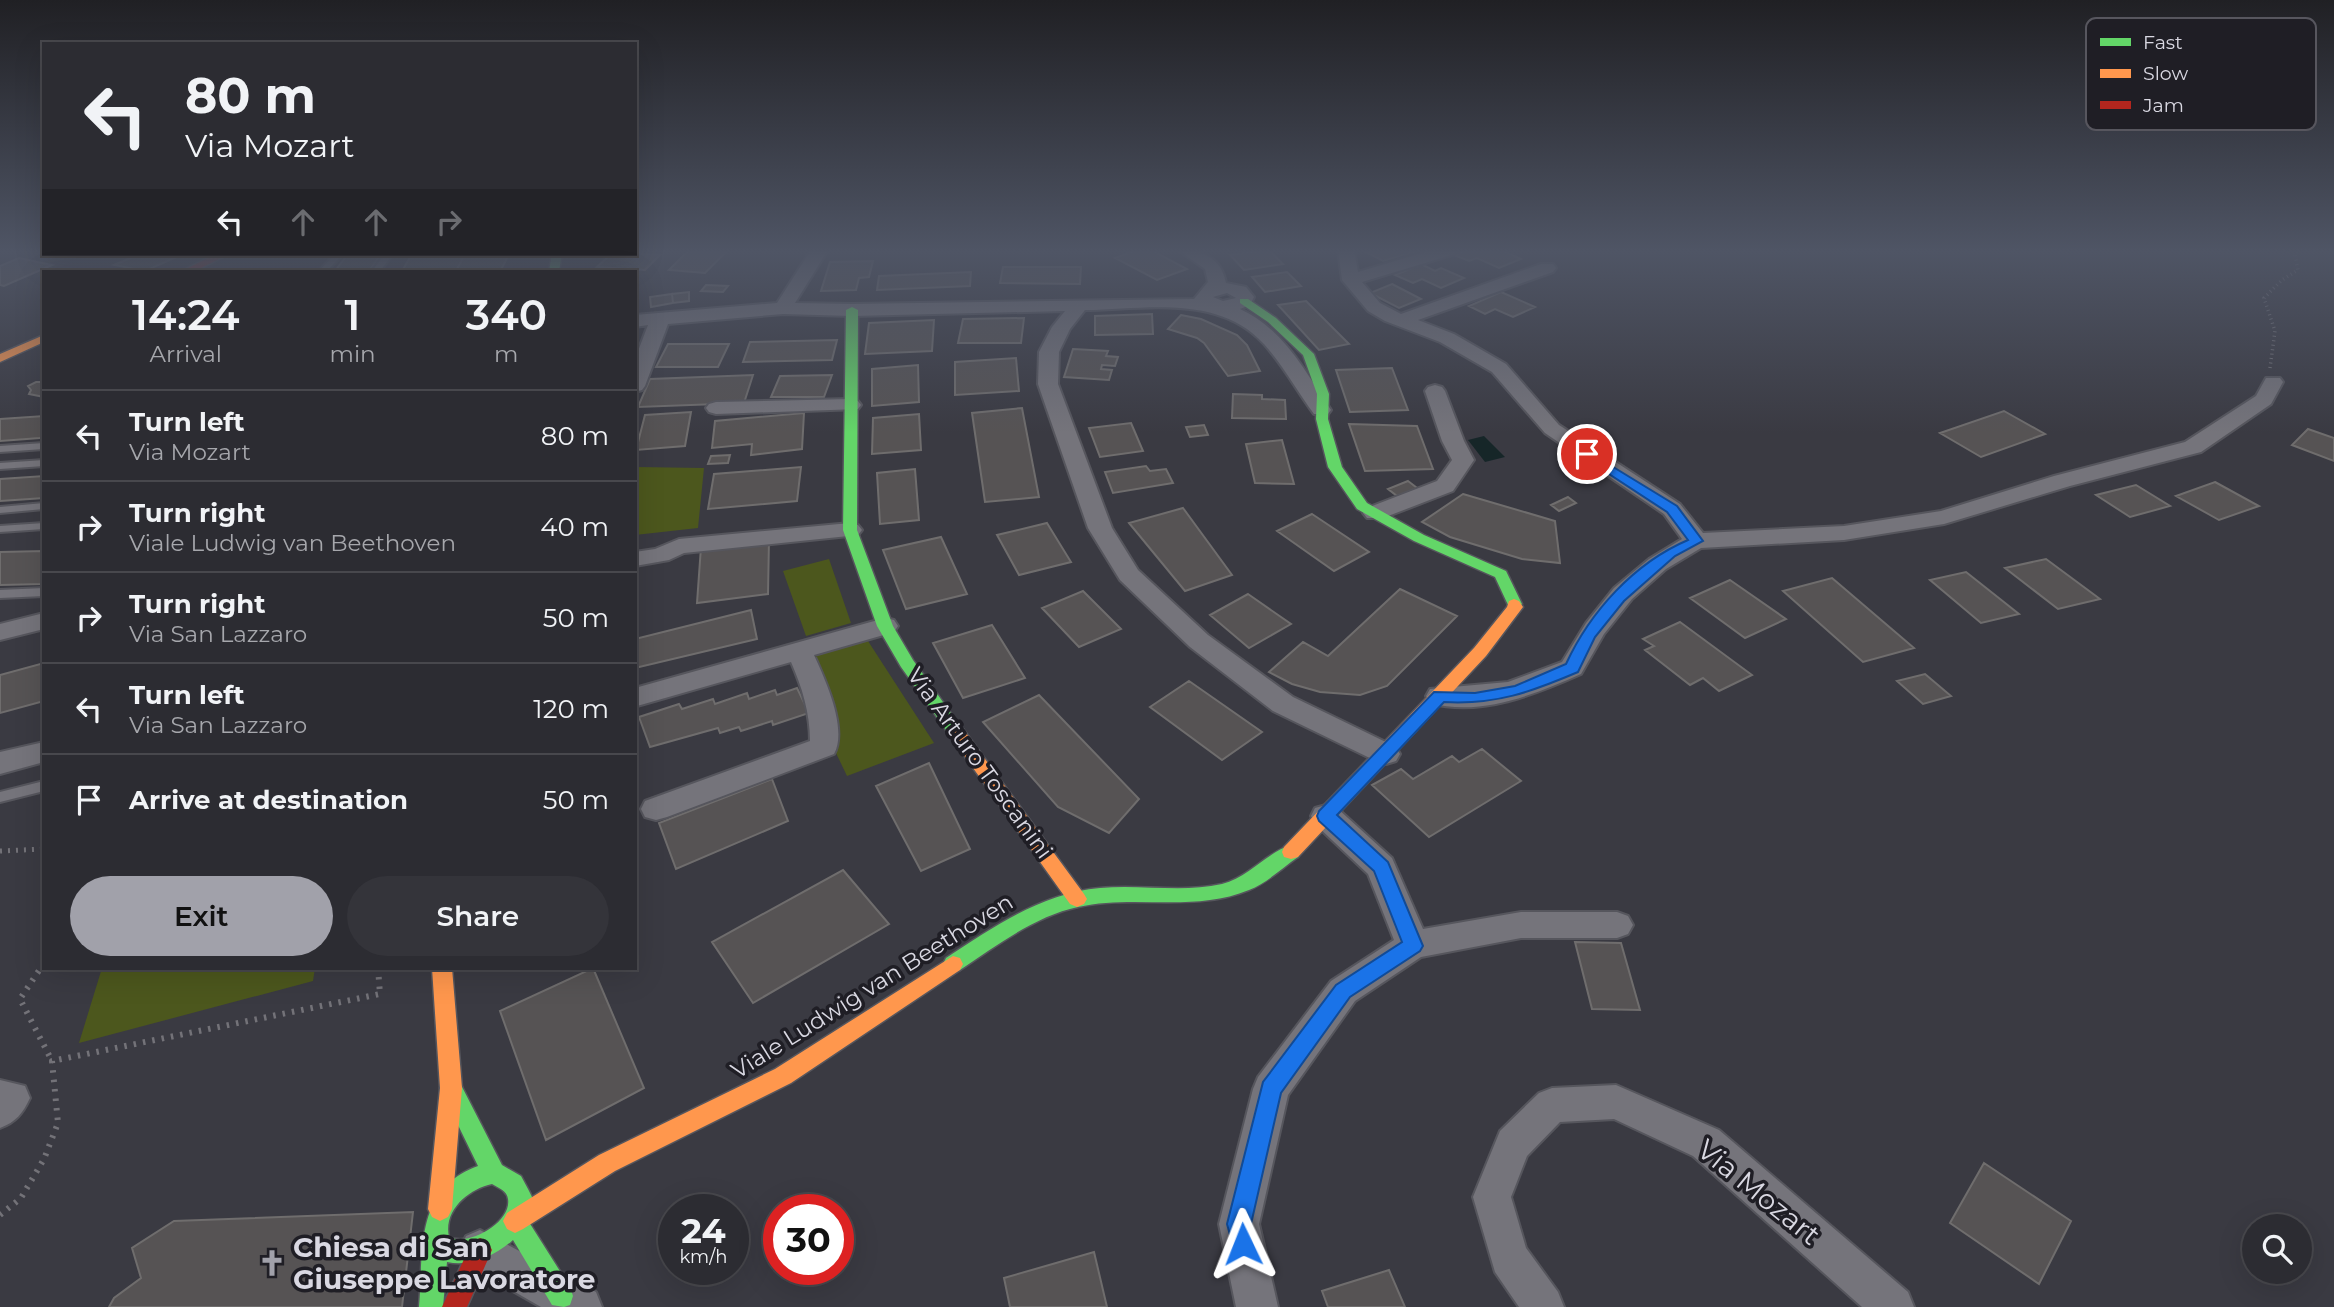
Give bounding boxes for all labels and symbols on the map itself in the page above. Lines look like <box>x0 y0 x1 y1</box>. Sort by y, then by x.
legend <box>2086 18 2316 130</box>
text: Fast <box>2143 31 2183 54</box>
text: Slow <box>2143 62 2188 85</box>
text: Jam <box>2142 94 2184 117</box>
pin <box>1557 424 1617 484</box>
street label: Via Arturo Toscanini <box>901 662 1059 864</box>
street label: Viale Ludwig van Beethoven <box>726 888 1018 1084</box>
street label: Via Mozart <box>1691 1132 1827 1252</box>
speed limit sign: 30 <box>763 1194 854 1285</box>
position arrow <box>1206 1207 1280 1281</box>
place label: Chiesa di San Giuseppe Lavoratore <box>293 1230 596 1296</box>
church icon: Chiesa di San Giuseppe Lavoratore <box>257 1248 287 1278</box>

